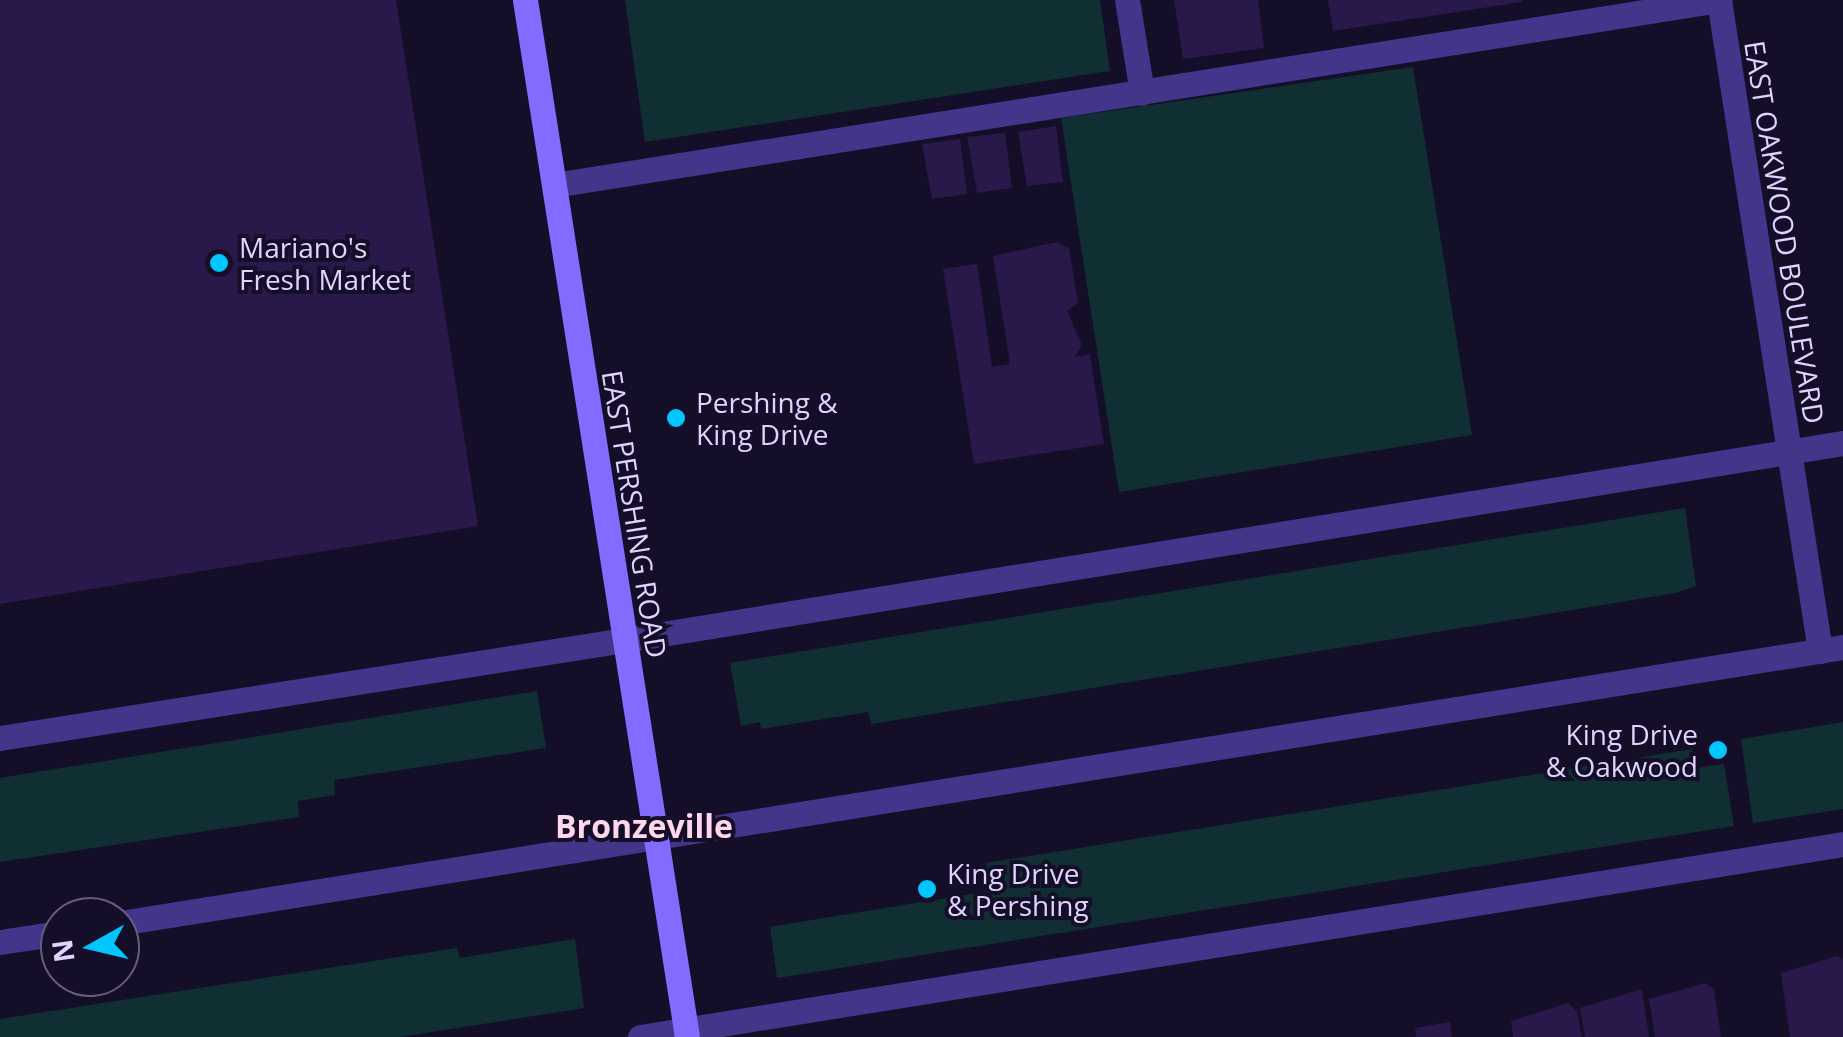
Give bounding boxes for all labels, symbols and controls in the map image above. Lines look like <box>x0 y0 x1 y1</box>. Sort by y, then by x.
street label: EAST OAKWOOD BOULEVARD <box>1738 38 1832 426</box>
place label: Mariano's Fresh Market <box>239 230 411 296</box>
marker: Mariano's Fresh Market <box>208 252 230 274</box>
street label: EAST PERSHING ROAD <box>596 368 674 660</box>
place label: Pershing & King Drive <box>696 385 838 451</box>
marker: Pershing & King Drive <box>665 407 687 429</box>
place label: King Drive & Oakwood <box>1546 717 1698 783</box>
marker: King Drive & Oakwood <box>1707 739 1729 761</box>
district label: Bronzeville <box>555 807 733 845</box>
place label: King Drive & Pershing <box>947 856 1089 922</box>
marker: King Drive & Pershing <box>916 878 938 900</box>
north arrow <box>40 897 140 997</box>
text: N <box>42 937 83 965</box>

